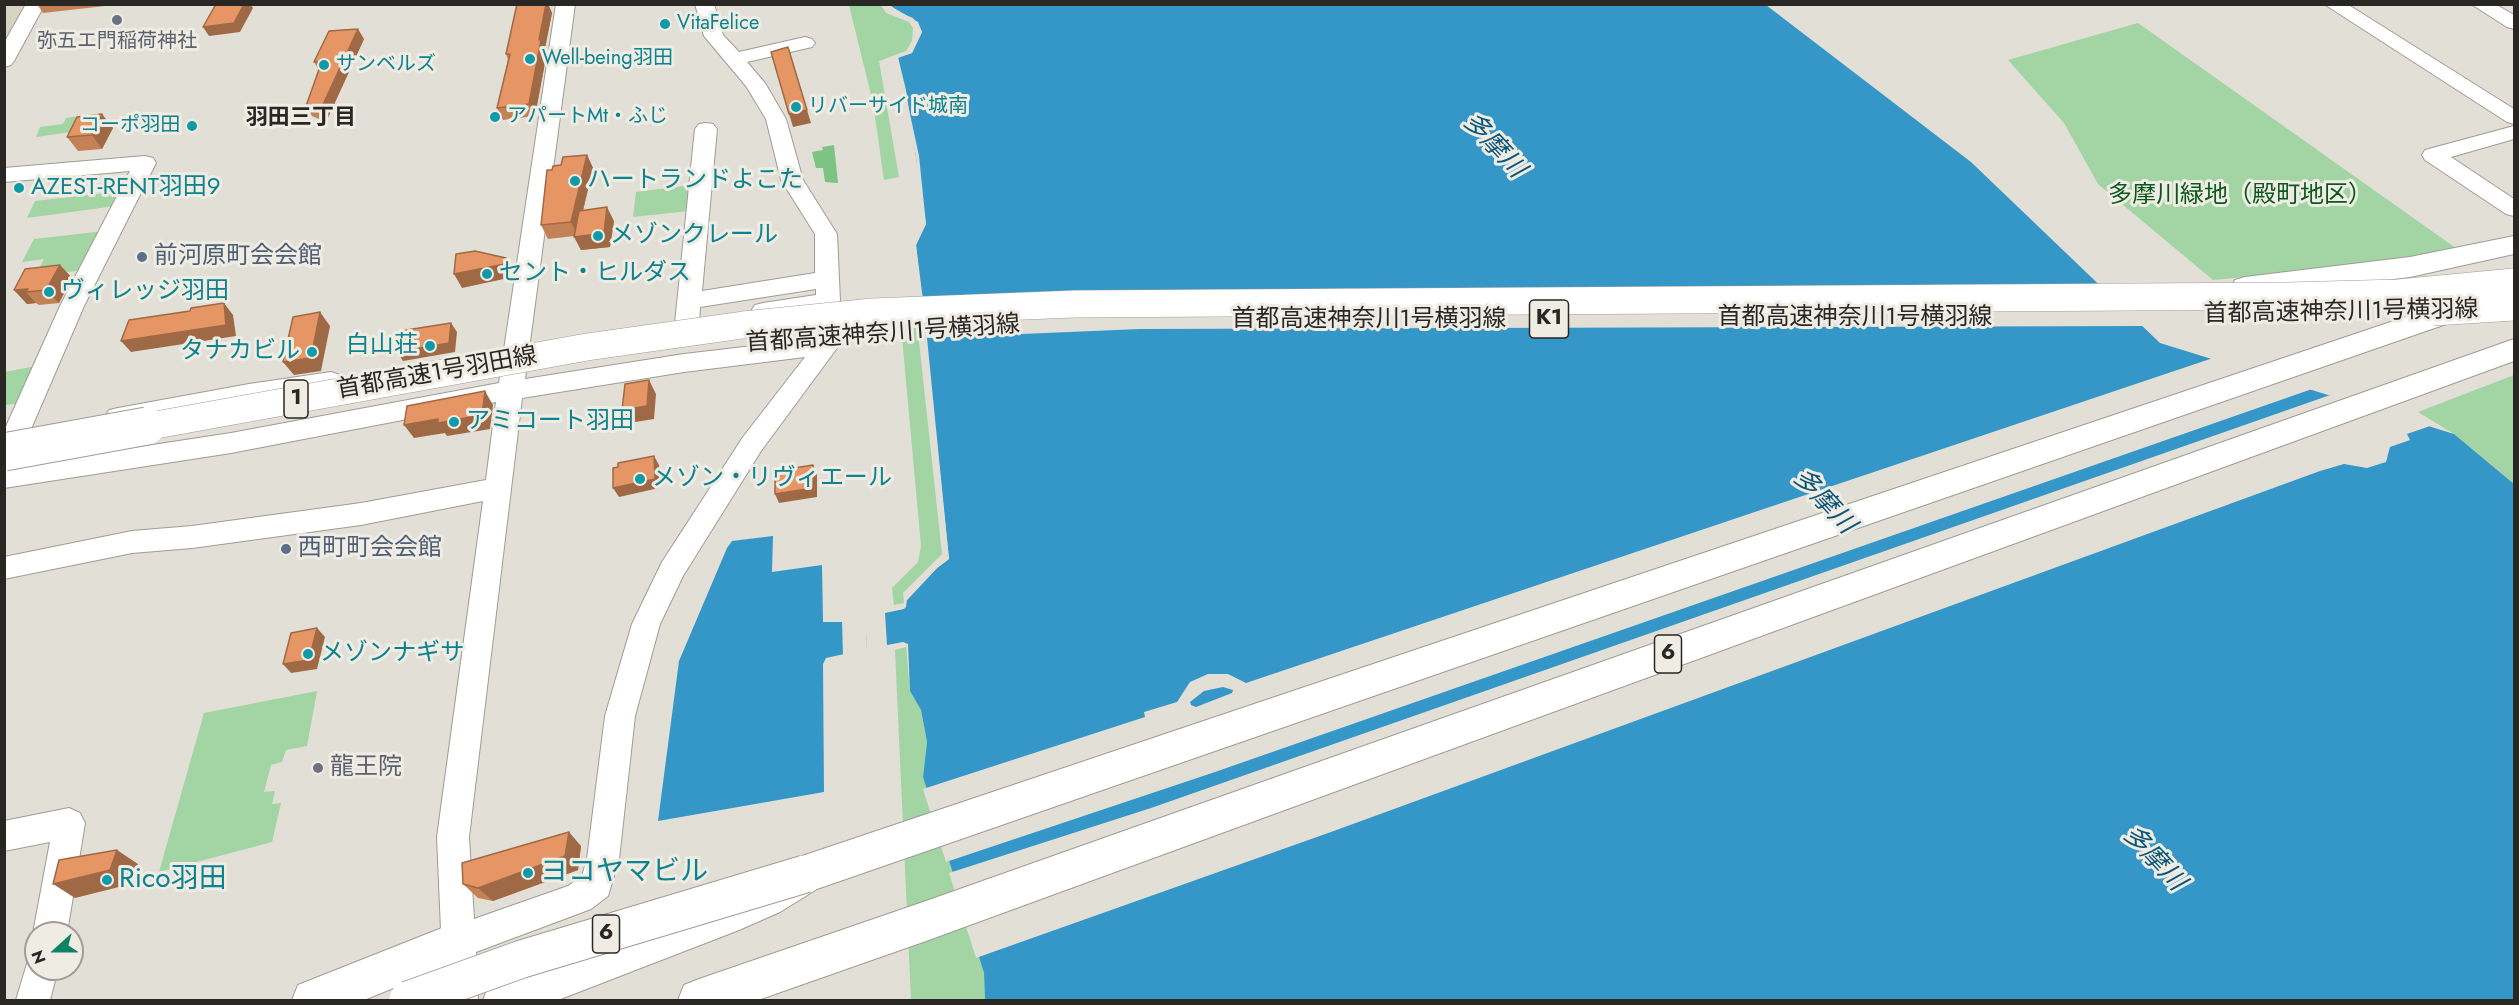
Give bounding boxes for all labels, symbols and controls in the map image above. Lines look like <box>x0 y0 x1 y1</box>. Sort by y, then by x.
place label: VitaFelice <box>677 12 759 36</box>
marker: 弥五エ門稲荷神社 <box>110 13 124 27</box>
marker: VitaFelice <box>658 17 672 31</box>
place label: 弥五エ門稲荷神社 <box>37 30 197 54</box>
place label: Well-being羽田 <box>542 47 673 71</box>
marker: Well-being羽田 <box>523 52 537 66</box>
place label: サンベルズ <box>336 53 436 77</box>
marker: サンベルズ <box>317 58 331 72</box>
place label: リバーサイド城南 <box>808 95 968 119</box>
marker: リバーサイド城南 <box>789 100 803 114</box>
place label: アパートMt・ふじ <box>507 105 668 129</box>
district label: 羽田三丁目 <box>246 106 356 132</box>
water label: 多摩川 <box>1455 107 1531 185</box>
marker: アパートMt・ふじ <box>488 110 502 124</box>
place label: コーポ羽田 <box>80 114 180 138</box>
marker: コーポ羽田 <box>185 119 199 133</box>
place label: ハートランドよこた <box>587 167 803 195</box>
place label: AZEST-RENT羽田9 <box>31 174 221 202</box>
marker: ハートランドよこた <box>568 174 582 188</box>
marker: AZEST-RENT羽田9 <box>12 181 26 195</box>
park label: 多摩川緑地（殿町地区） <box>2108 182 2372 210</box>
place label: メゾンクレール <box>610 222 778 250</box>
marker: メゾンクレール <box>591 229 605 243</box>
place label: 前河原町会会館 <box>154 243 322 271</box>
marker: 前河原町会会館 <box>135 250 149 264</box>
place label: セント・ヒルダス <box>499 260 691 288</box>
marker: セント・ヒルダス <box>480 267 494 281</box>
place label: ヴィレッジ羽田 <box>61 278 229 306</box>
marker: ヴィレッジ羽田 <box>42 285 56 299</box>
street label: 首都高速神奈川1号横羽線 <box>2203 296 2479 330</box>
road number: K1 <box>1530 300 1568 338</box>
street label: 首都高速神奈川1号横羽線 <box>1718 304 1992 332</box>
street label: 首都高速神奈川1号横羽線 <box>1232 306 1506 334</box>
street label: 首都高速神奈川1号横羽線 <box>745 311 1021 359</box>
place label: 白山荘 <box>346 332 418 360</box>
place label: タナカビル <box>180 338 300 366</box>
marker: 白山荘 <box>423 339 437 353</box>
street label: 首都高速1号羽田線 <box>335 342 539 406</box>
marker: タナカビル <box>305 345 319 359</box>
road number: 1 <box>284 380 308 418</box>
place label: アミコート羽田 <box>466 408 634 436</box>
marker: アミコート羽田 <box>447 415 461 429</box>
water label: 多摩川 <box>1785 463 1861 541</box>
place label: メゾン・リヴィエール <box>652 465 892 493</box>
marker: メゾン・リヴィエール <box>633 472 647 486</box>
place label: 西町町会会館 <box>298 535 442 563</box>
marker: 西町町会会館 <box>279 542 293 556</box>
road number: 6 <box>1654 635 1682 673</box>
place label: メゾンナギサ <box>320 640 464 668</box>
marker: メゾンナギサ <box>301 647 315 661</box>
place label: 龍王院 <box>330 754 402 782</box>
marker: 龍王院 <box>311 761 325 775</box>
water label: 多摩川 <box>2115 820 2191 898</box>
place label: ヨコヤマビル <box>540 856 708 890</box>
place label: Rico羽田 <box>119 863 227 897</box>
marker: ヨコヤマビル <box>521 866 535 880</box>
marker: Rico羽田 <box>100 873 114 887</box>
road number: 6 <box>592 915 620 953</box>
north arrow <box>24 921 84 981</box>
text: N <box>26 947 52 967</box>

